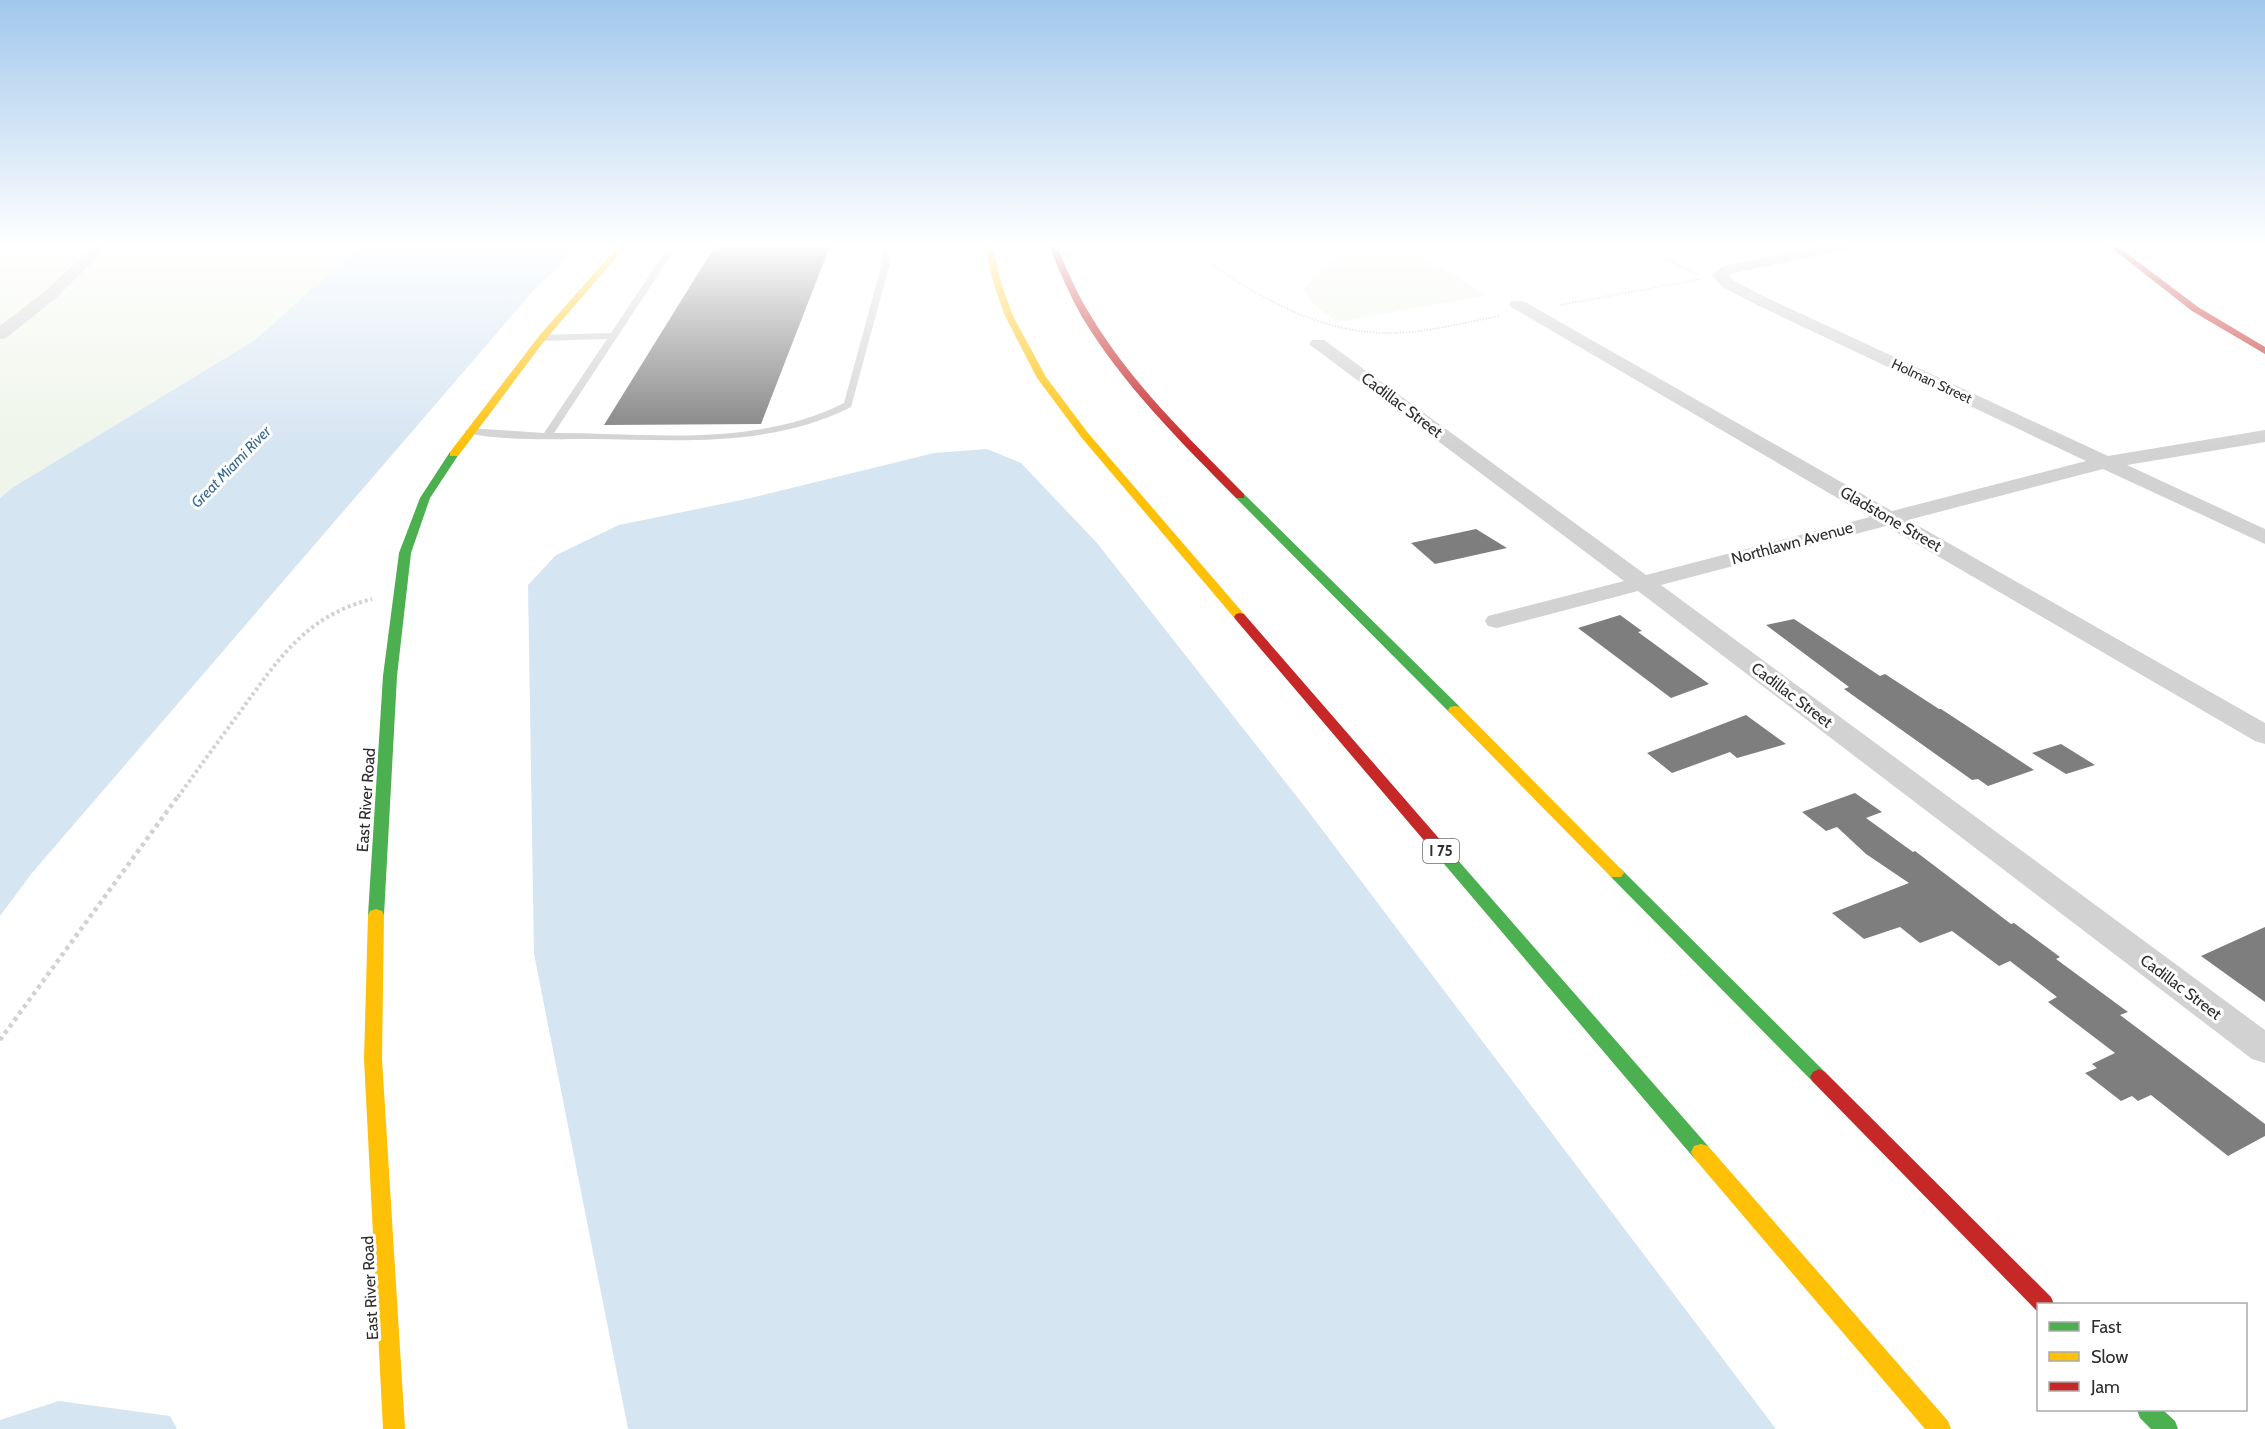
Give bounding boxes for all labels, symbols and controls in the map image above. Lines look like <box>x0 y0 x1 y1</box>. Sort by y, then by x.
street label: Holman Street <box>1889 355 1975 408</box>
street label: Cadillac Street <box>1358 368 1447 442</box>
water label: Great Miami River <box>188 421 275 512</box>
street label: Gladstone Street <box>1837 482 1945 556</box>
street label: Northlawn Avenue <box>1729 518 1855 568</box>
street label: Cadillac Street <box>1748 658 1837 732</box>
street label: East River Road <box>353 747 379 853</box>
road number: I 75 <box>1423 839 1459 863</box>
street label: Cadillac Street <box>2137 950 2226 1024</box>
street label: East River Road <box>358 1235 382 1341</box>
legend <box>2037 1303 2247 1411</box>
text: Fast <box>2091 1316 2122 1338</box>
text: Slow <box>2091 1346 2128 1368</box>
text: Jam <box>2090 1376 2120 1398</box>

